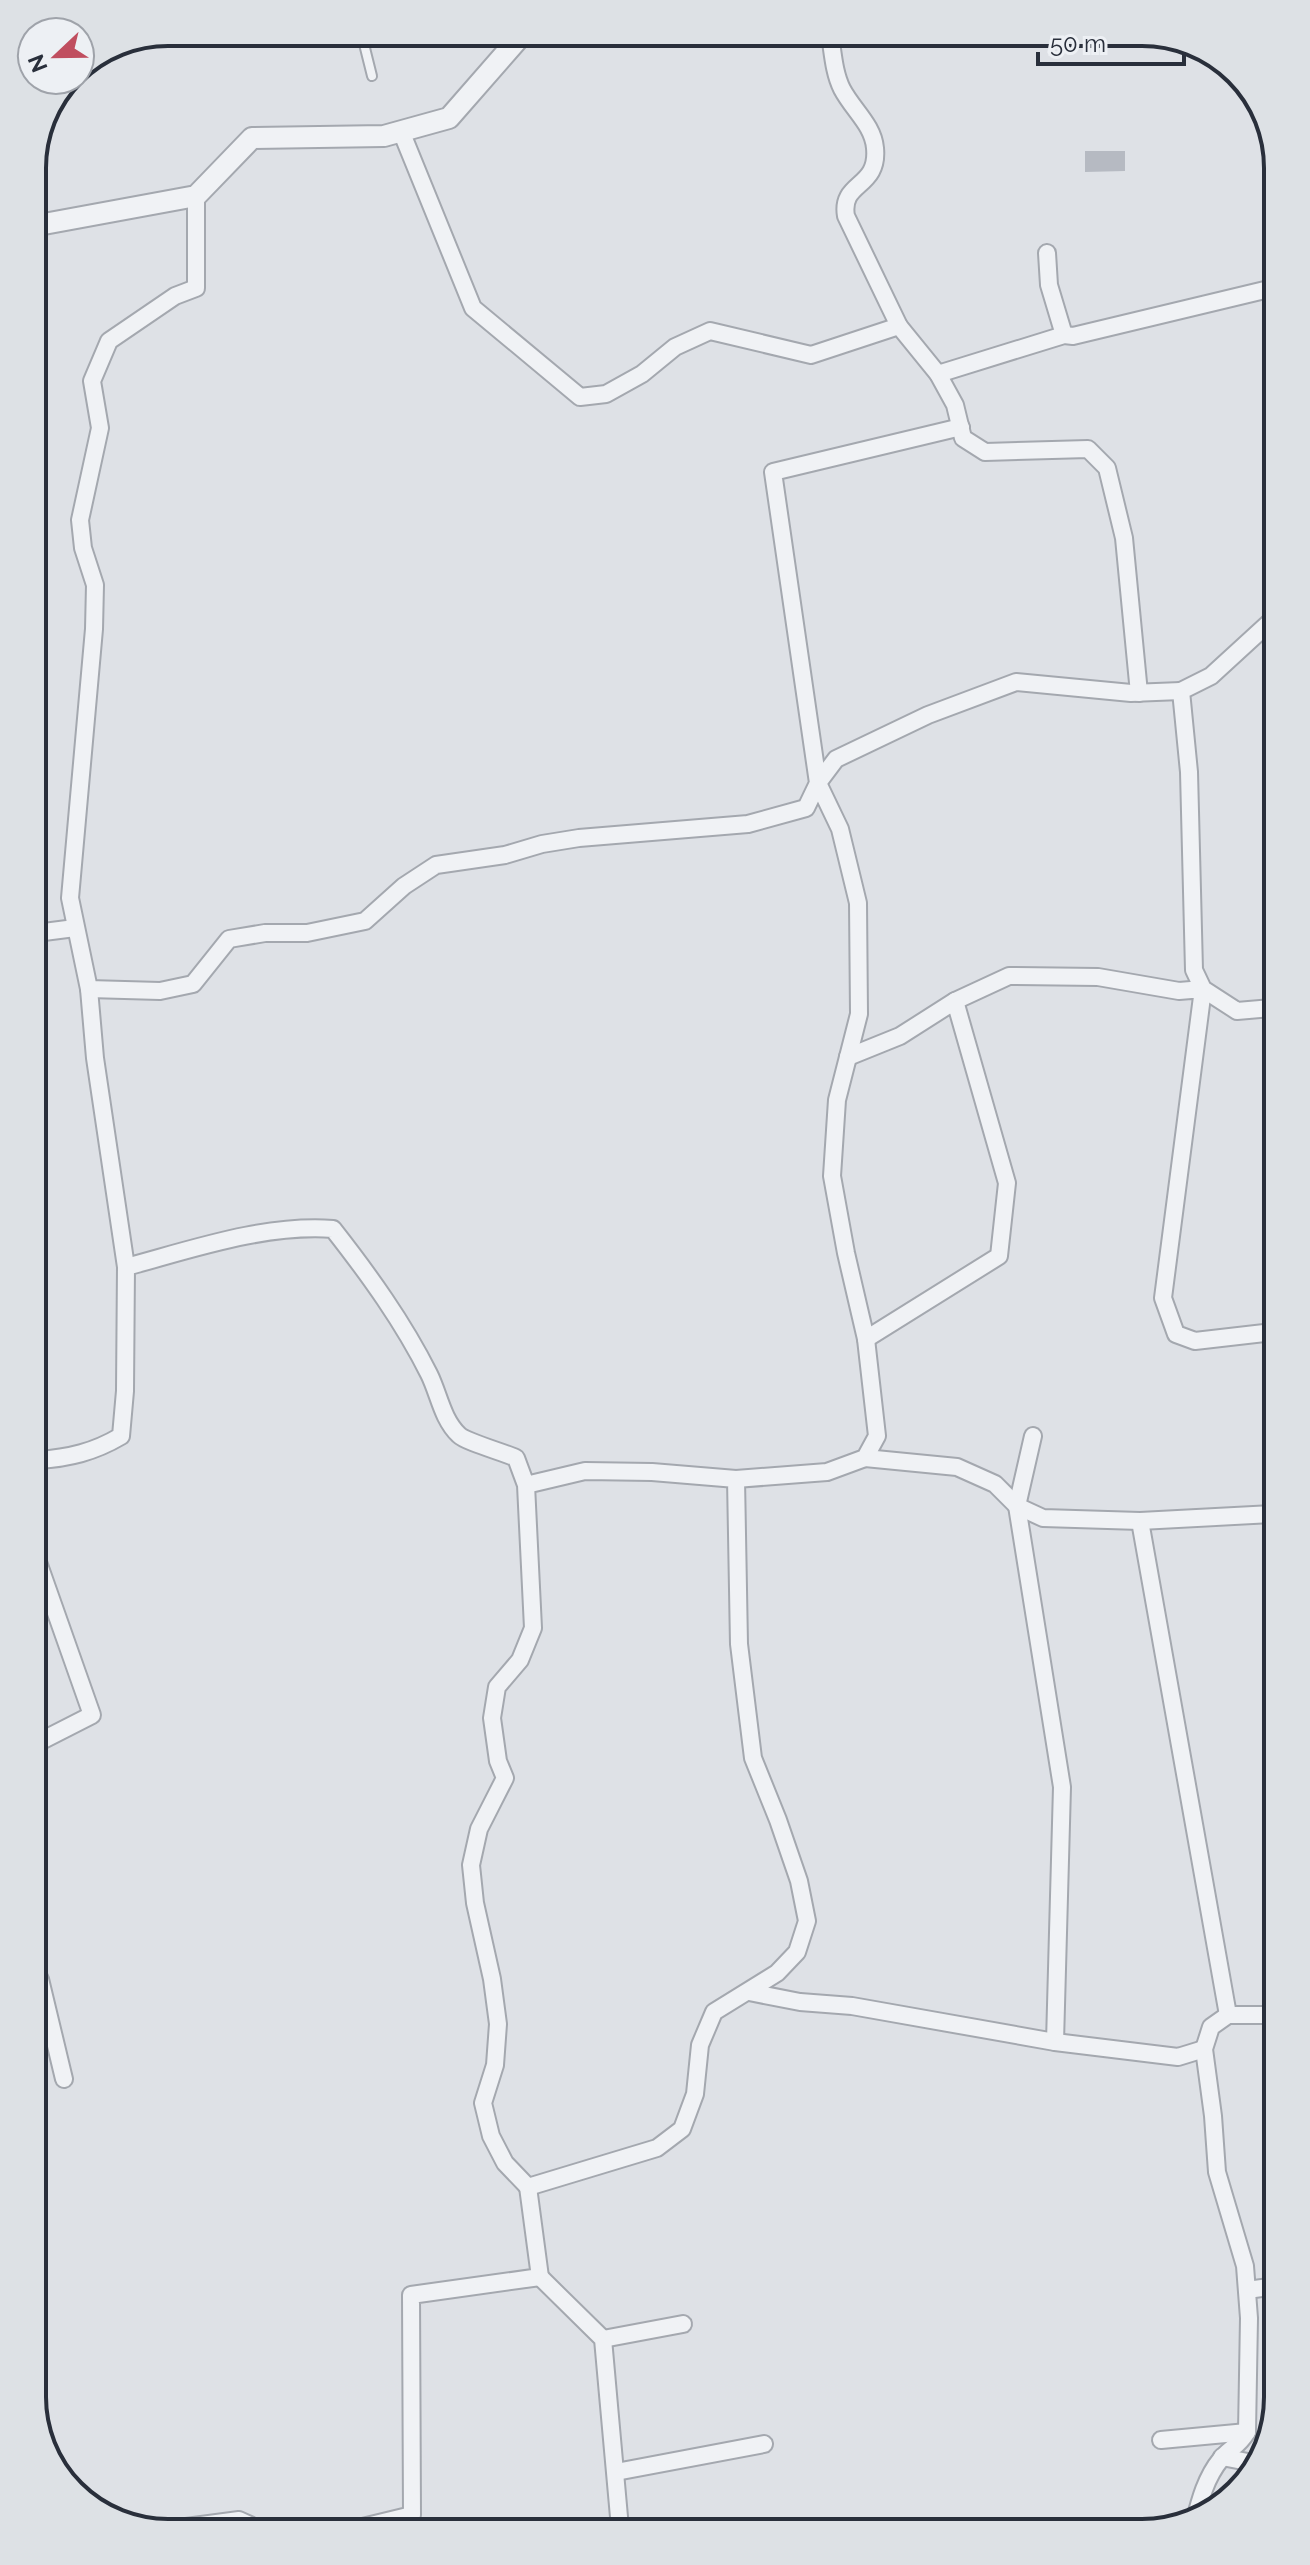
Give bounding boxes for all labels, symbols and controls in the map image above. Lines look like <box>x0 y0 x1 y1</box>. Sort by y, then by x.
north arrow <box>16 16 96 96</box>
scale bar <box>1038 16 1184 66</box>
text: 50 m <box>1050 29 1106 58</box>
text: N <box>22 51 53 76</box>

